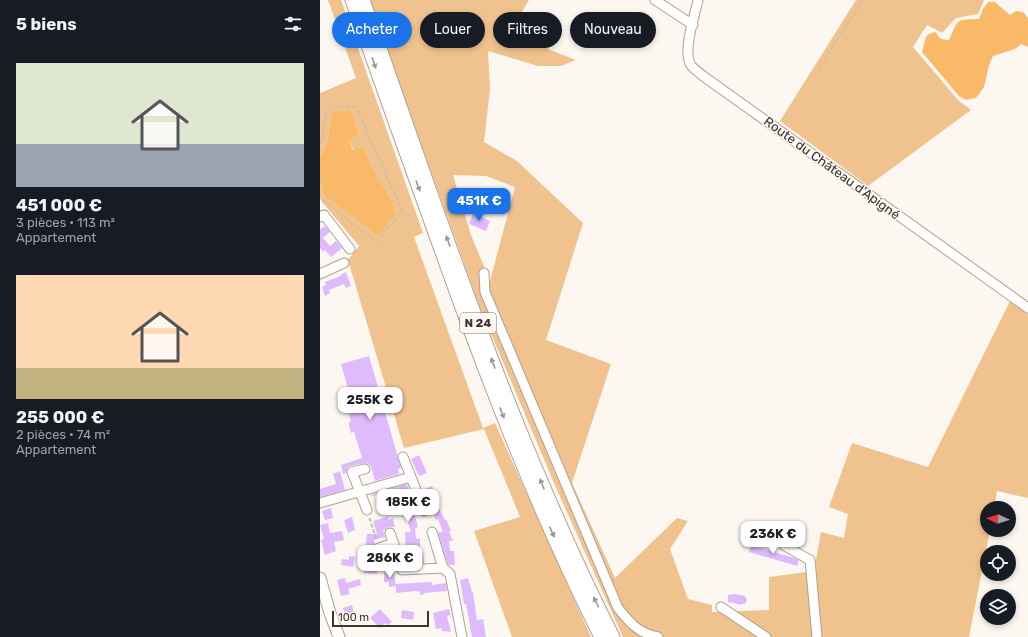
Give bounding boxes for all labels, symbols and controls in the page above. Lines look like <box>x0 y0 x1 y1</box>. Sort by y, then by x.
chip: Acheter <box>332 12 412 48</box>
chip: Louer <box>420 12 485 48</box>
chip: Filtres <box>493 12 562 48</box>
chip: Nouveau <box>570 12 656 48</box>
icon: filters <box>282 13 304 35</box>
text: 5 biens <box>16 14 77 34</box>
one-way arrow <box>372 58 378 70</box>
icon: home <box>124 89 196 161</box>
street label: Route du Château d'Apigné <box>760 114 903 223</box>
one-way arrow <box>415 180 421 192</box>
pin: 451K € <box>446 188 512 222</box>
text: 451K € <box>456 193 502 208</box>
text: 451 000 € <box>16 195 102 215</box>
text: 3 pièces · 113 m² <box>16 215 115 230</box>
text: Appartement <box>16 230 96 245</box>
one-way arrow <box>445 235 451 247</box>
icon: home <box>124 301 196 373</box>
road number: N 24 <box>460 313 496 333</box>
one-way arrow <box>490 357 496 369</box>
pin: 255K € <box>337 387 403 421</box>
text: 255K € <box>347 392 393 407</box>
text: 255 000 € <box>16 407 104 427</box>
one-way arrow <box>499 407 505 419</box>
text: 2 pièces · 74 m² <box>16 427 110 442</box>
text: Appartement <box>16 442 96 457</box>
one-way arrow <box>539 477 545 489</box>
pin: 185K € <box>375 489 441 523</box>
text: 185K € <box>385 494 431 509</box>
north arrow <box>980 501 1016 537</box>
map controls <box>980 501 1016 625</box>
pin: 236K € <box>740 521 806 555</box>
text: 236K € <box>749 526 797 541</box>
one-way arrow <box>549 527 555 538</box>
pin: 286K € <box>357 545 423 579</box>
button: locate <box>980 545 1016 581</box>
text: 286K € <box>366 550 414 565</box>
button: layers <box>980 589 1016 625</box>
one-way arrow <box>593 596 599 608</box>
scale bar <box>332 609 429 628</box>
text: 100 m <box>338 611 369 624</box>

